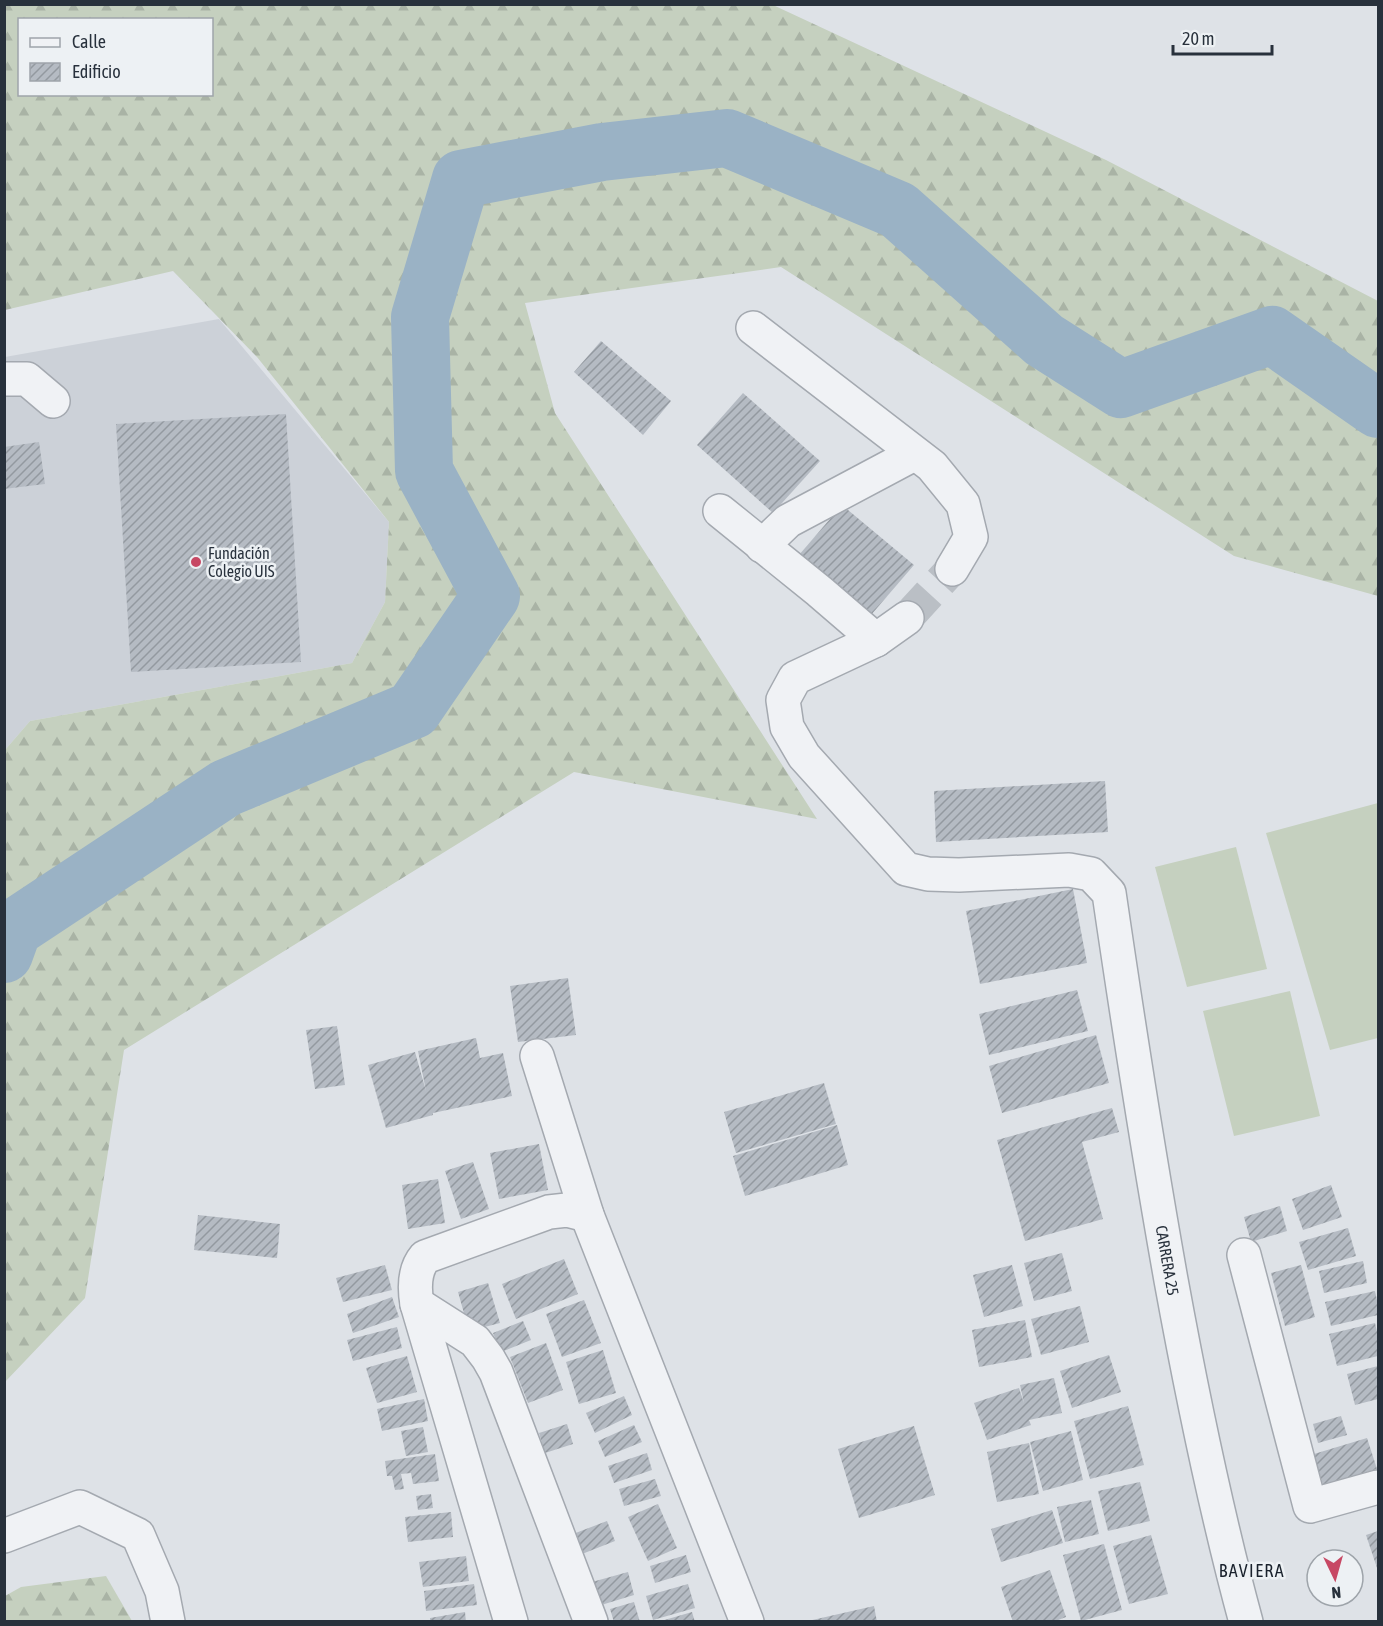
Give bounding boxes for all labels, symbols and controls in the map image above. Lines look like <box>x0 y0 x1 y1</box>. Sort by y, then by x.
legend <box>18 18 213 96</box>
scale bar <box>1173 18 1272 56</box>
text: 20 m <box>1182 28 1214 49</box>
text: Calle <box>72 31 106 52</box>
text: Edificio <box>72 61 121 82</box>
place label: Fundación Colegio UIS <box>208 544 275 581</box>
marker: Fundación Colegio UIS <box>189 555 203 569</box>
street label: CARRERA 25 <box>1153 1224 1183 1297</box>
north arrow <box>1305 1548 1365 1608</box>
district label: BAVIERA <box>1219 1560 1285 1581</box>
text: N <box>1331 1584 1342 1602</box>

